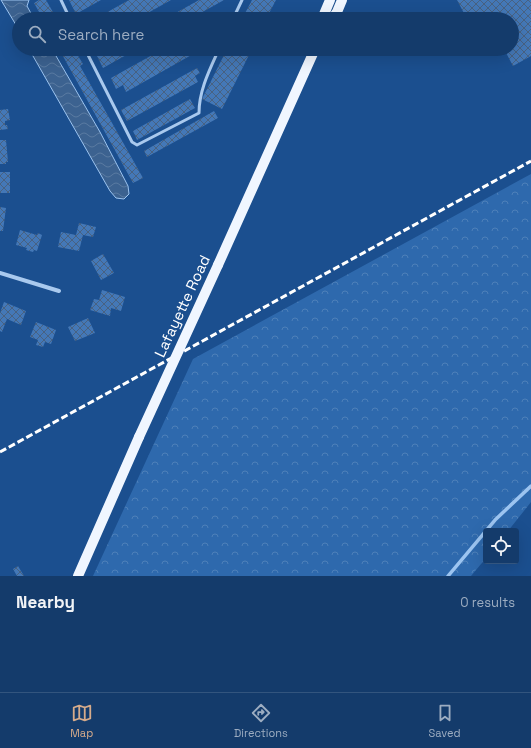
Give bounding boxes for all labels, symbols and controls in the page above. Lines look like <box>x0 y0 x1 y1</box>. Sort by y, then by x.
search box <box>12 12 519 56</box>
icon: search <box>26 23 48 45</box>
text: Search here <box>58 25 144 44</box>
street label: Lafayette Road <box>150 252 214 360</box>
map controls <box>483 528 519 564</box>
button: locate <box>483 528 519 564</box>
text: Nearby <box>16 591 75 613</box>
text: 0 results <box>460 594 515 611</box>
tab: Map <box>70 702 93 740</box>
tab: Directions <box>234 702 288 740</box>
tab: Saved <box>429 702 461 740</box>

